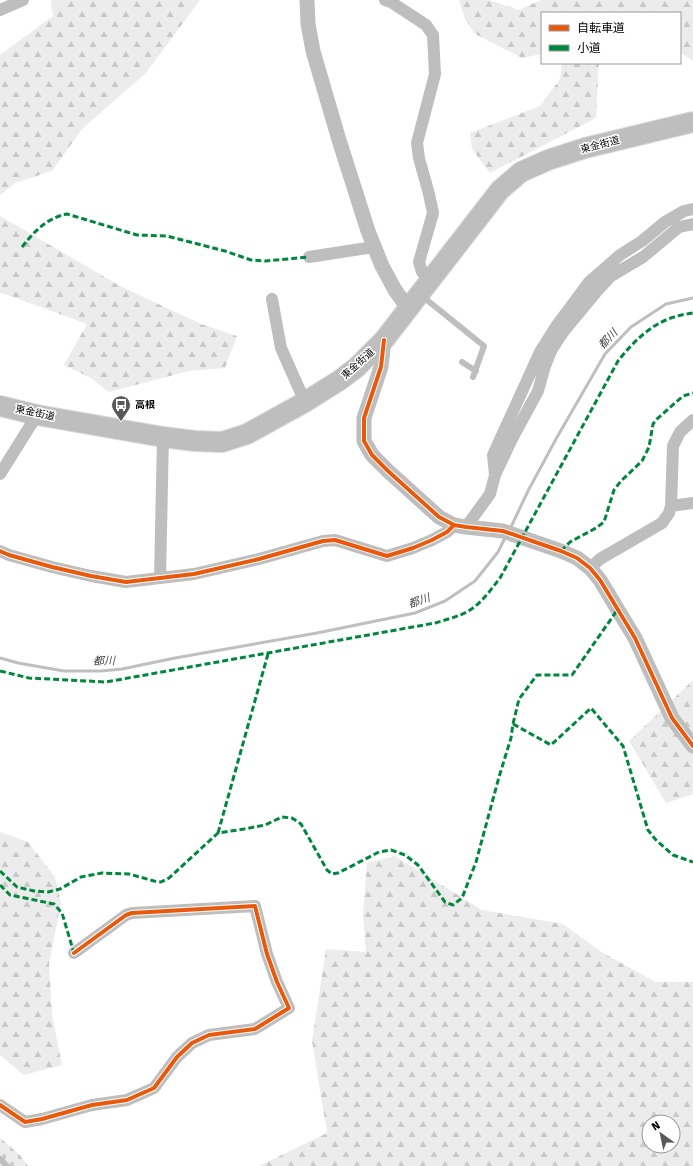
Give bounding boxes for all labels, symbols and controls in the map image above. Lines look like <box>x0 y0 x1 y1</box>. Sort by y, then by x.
legend <box>541 12 681 64</box>
text: 自転車道 <box>577 21 625 35</box>
text: 小道 <box>577 41 601 55</box>
street label: 東金街道 <box>579 134 621 156</box>
water label: 都川 <box>596 326 621 351</box>
street label: 東金街道 <box>339 346 377 382</box>
bus stop icon: 高根 <box>110 394 132 422</box>
place label: 高根 <box>135 399 155 411</box>
street label: 東金街道 <box>14 403 56 423</box>
water label: 都川 <box>406 591 432 611</box>
water label: 都川 <box>93 654 116 668</box>
north arrow <box>641 1114 681 1154</box>
text: N <box>649 1119 662 1133</box>

